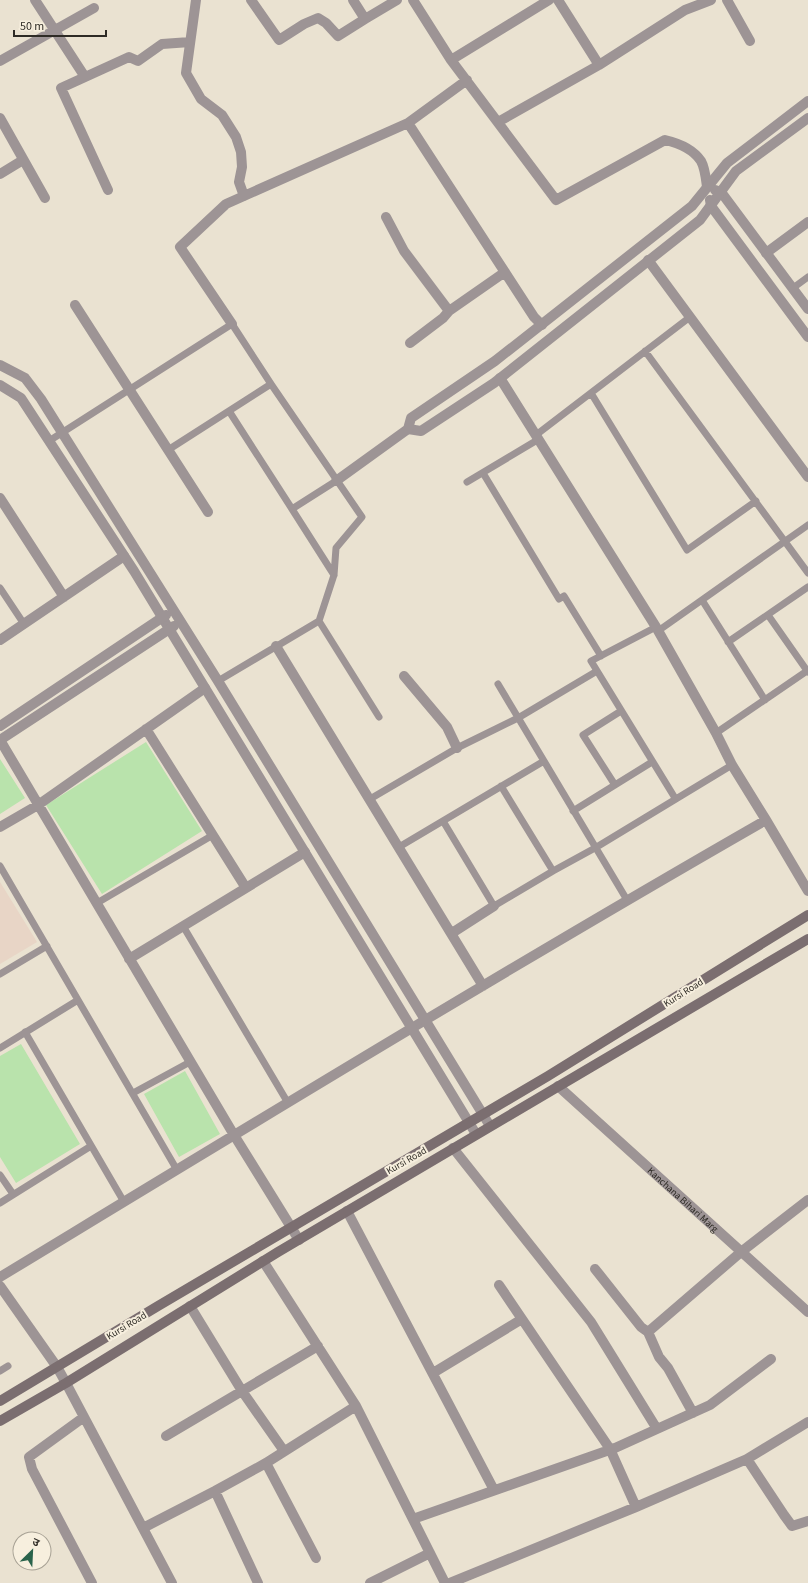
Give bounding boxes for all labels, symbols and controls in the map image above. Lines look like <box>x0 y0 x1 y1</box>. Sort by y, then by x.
scale bar <box>14 12 106 38</box>
text: 50 m <box>20 18 44 35</box>
street label: Kursi Road <box>661 975 706 1011</box>
street label: Kursi Road <box>384 1144 429 1178</box>
street label: Kanchana Bihari Marg <box>644 1164 721 1236</box>
street label: Kursi Road <box>104 1308 149 1343</box>
north arrow <box>12 1531 52 1571</box>
text: उ <box>30 1534 42 1551</box>

